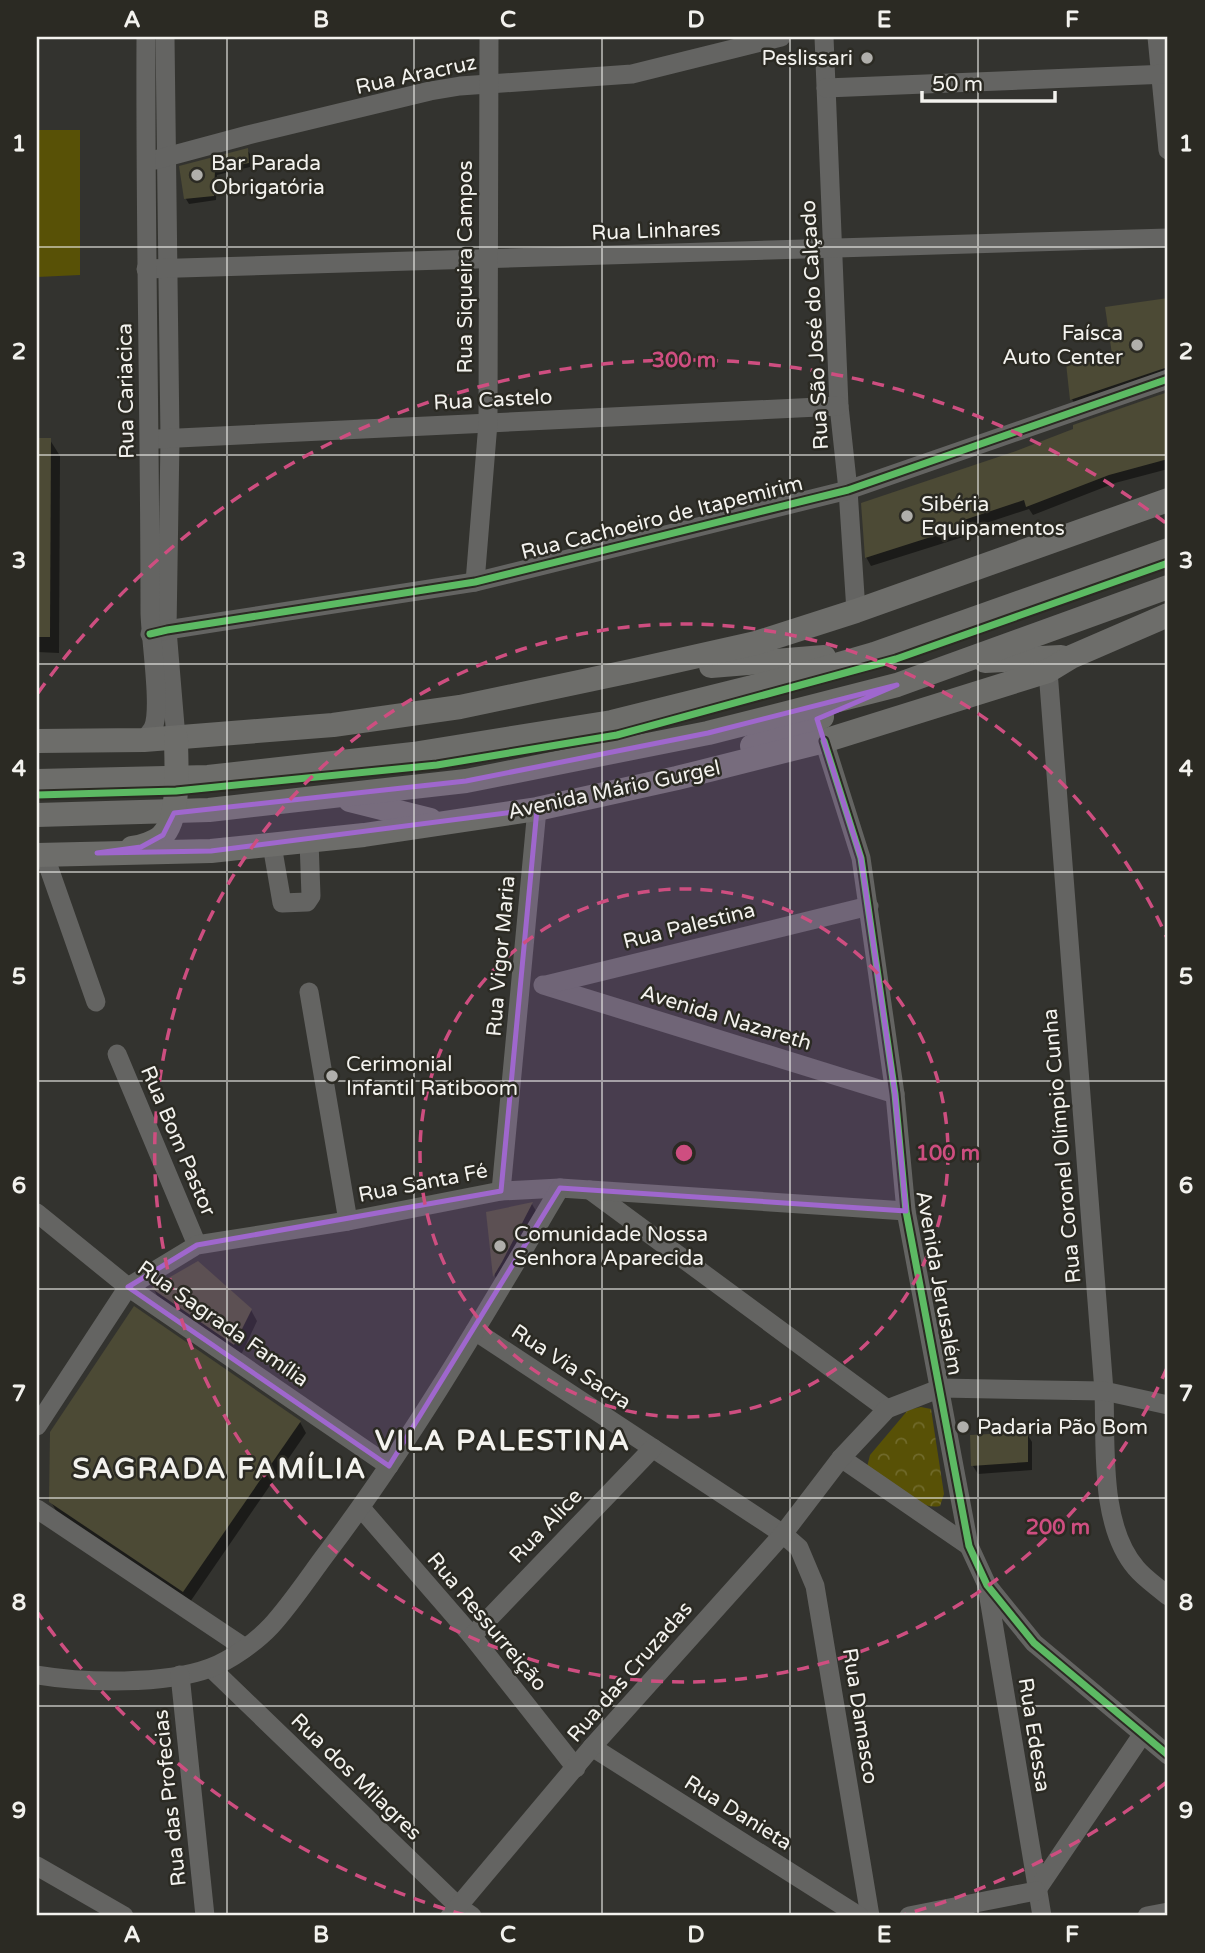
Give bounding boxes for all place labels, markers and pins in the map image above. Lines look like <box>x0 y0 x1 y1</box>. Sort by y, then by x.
place label: Peslissari <box>762 46 853 71</box>
marker: Peslissari <box>859 50 875 66</box>
place label: Bar Parada Obrigatória <box>211 151 325 200</box>
marker: Bar Parada Obrigatória <box>189 167 205 183</box>
place label: Faísca Auto Center <box>1002 321 1123 370</box>
marker: Faísca Auto Center <box>1129 337 1145 353</box>
place label: Sibéria Equipamentos <box>921 492 1065 541</box>
marker: Sibéria Equipamentos <box>899 508 915 524</box>
place label: Cerimonial Infantil Ratiboom <box>346 1052 518 1101</box>
marker: Cerimonial Infantil Ratiboom <box>324 1068 340 1084</box>
centre of rings <box>672 1141 696 1165</box>
place label: Comunidade Nossa Senhora Aparecida <box>514 1222 708 1271</box>
marker: Comunidade Nossa Senhora Aparecida <box>492 1238 508 1254</box>
place label: Padaria Pão Bom <box>977 1415 1148 1440</box>
marker: Padaria Pão Bom <box>955 1419 971 1435</box>

